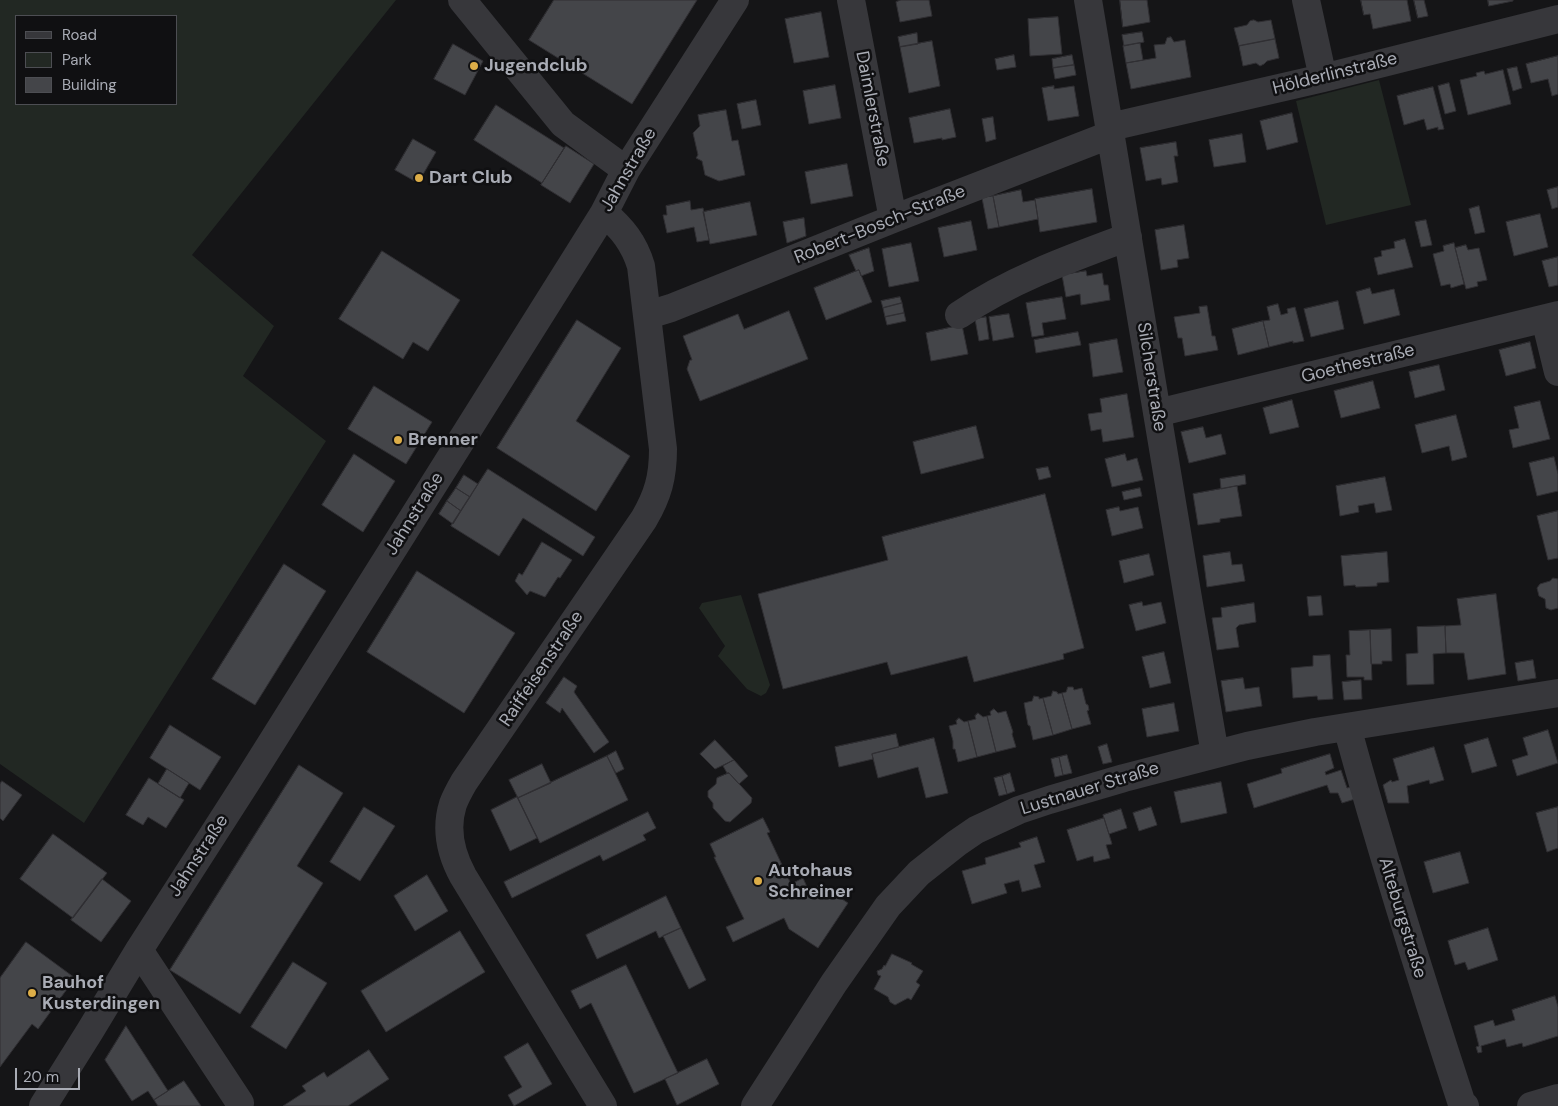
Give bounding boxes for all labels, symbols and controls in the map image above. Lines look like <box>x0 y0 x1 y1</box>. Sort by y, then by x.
legend <box>15 15 178 105</box>
text: Road <box>62 25 97 45</box>
street label: Hölderlinstraße <box>1270 48 1400 100</box>
street label: Daimlerstraße <box>850 49 894 169</box>
text: Park <box>62 50 92 70</box>
place label: Jugendclub <box>484 55 588 77</box>
marker: Jugendclub <box>468 60 480 72</box>
text: Building <box>62 75 117 95</box>
street label: Jahnstraße <box>596 124 662 216</box>
place label: Dart Club <box>429 167 513 189</box>
marker: Dart Club <box>413 172 425 184</box>
street label: Robert-Bosch-Straße <box>791 181 969 269</box>
street label: Silcherstraße <box>1132 321 1170 433</box>
street label: Goethestraße <box>1299 340 1417 388</box>
place label: Brenner <box>408 429 478 451</box>
marker: Brenner <box>392 434 404 446</box>
street label: Jahnstraße <box>381 469 449 559</box>
street label: Raiffeisenstraße <box>495 607 589 731</box>
street label: Lustnauer Straße <box>1018 758 1162 820</box>
street label: Jahnstraße <box>164 811 234 901</box>
street label: Alteburgstraße <box>1373 855 1431 981</box>
place label: Autohaus Schreiner <box>768 860 853 902</box>
marker: Autohaus Schreiner <box>752 875 764 887</box>
place label: Bauhof Kusterdingen <box>42 972 160 1014</box>
marker: Bauhof Kusterdingen <box>26 987 38 999</box>
scale bar <box>18 1058 82 1090</box>
text: 20 m <box>23 1067 59 1087</box>

